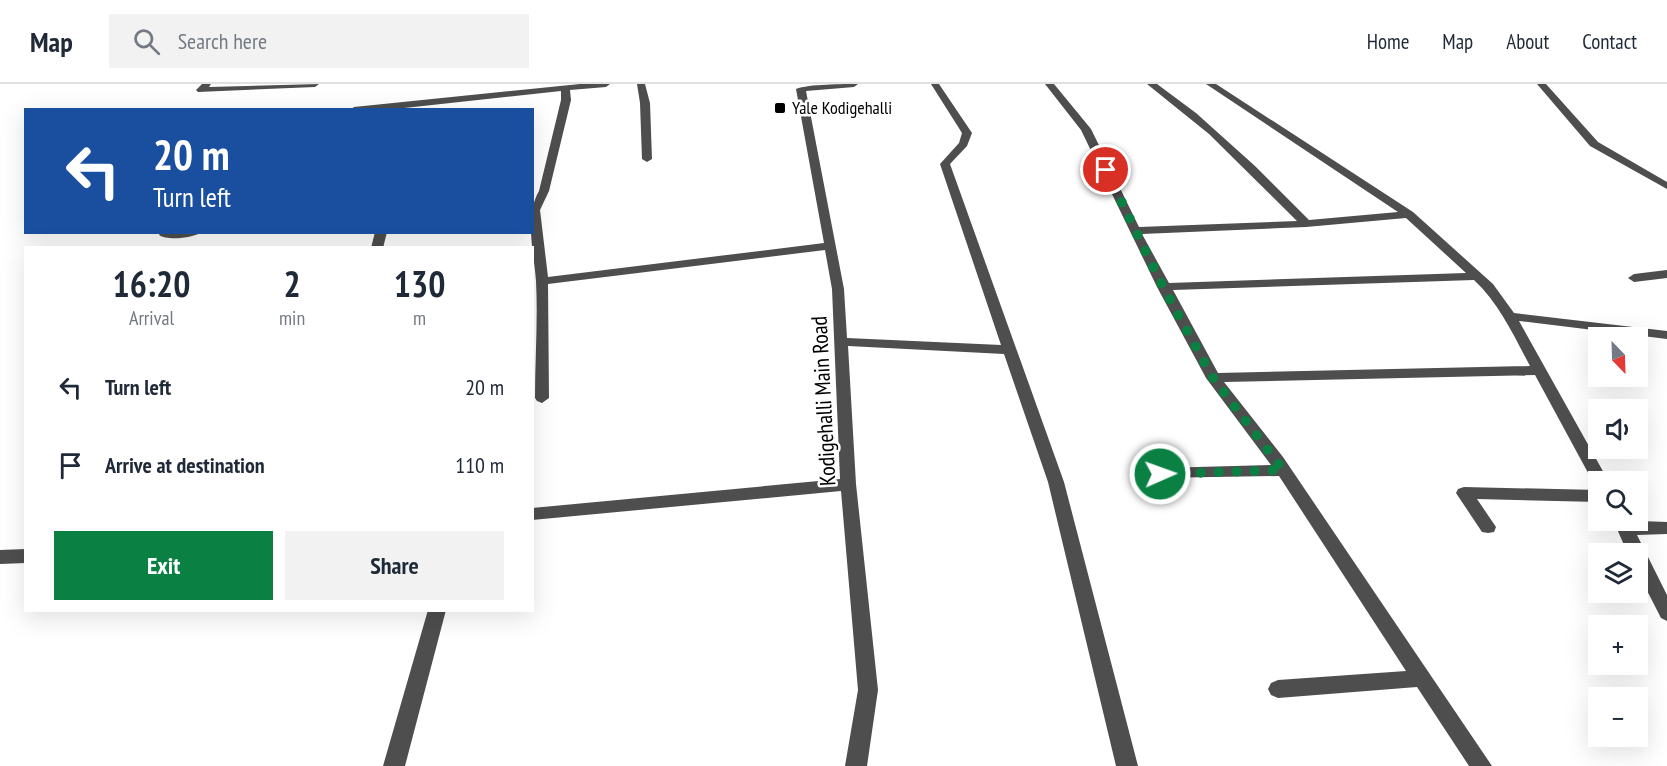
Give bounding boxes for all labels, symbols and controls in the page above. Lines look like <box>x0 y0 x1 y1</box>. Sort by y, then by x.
search box <box>109 14 529 68</box>
text: Map <box>30 23 73 60</box>
icon: search <box>130 25 163 58</box>
text: Search here <box>178 27 267 55</box>
text: Home <box>1367 28 1409 55</box>
text: Map <box>1442 28 1473 55</box>
text: About <box>1506 28 1549 55</box>
text: Contact <box>1582 28 1637 55</box>
place label: Yale Kodigehalli <box>792 96 892 119</box>
marker: Yale Kodigehalli <box>773 101 787 115</box>
text: 20 m <box>153 127 230 182</box>
icon: left <box>54 132 132 210</box>
pin <box>1080 144 1131 195</box>
icon: arrive <box>1089 153 1122 186</box>
text: Turn left <box>153 180 231 214</box>
text: 16:20 <box>113 260 190 307</box>
text: 2 <box>283 260 301 307</box>
text: 130 <box>394 260 445 307</box>
text: Arrival <box>129 305 174 331</box>
text: min <box>279 305 305 331</box>
text: m <box>413 305 426 331</box>
street label: Kodigehalli Main Road <box>805 315 841 487</box>
north arrow <box>1588 327 1648 387</box>
map controls <box>1588 327 1648 747</box>
icon: left <box>54 371 87 404</box>
text: Turn left <box>105 373 171 401</box>
text: 20 m <box>465 373 504 401</box>
button: sound <box>1588 399 1648 459</box>
position arrow <box>1128 442 1192 506</box>
icon: arrive <box>54 449 87 482</box>
text: Arrive at destination <box>105 451 265 479</box>
text: 110 m <box>455 451 504 479</box>
button: search <box>1588 471 1648 531</box>
button: Exit <box>54 531 273 600</box>
button: Share <box>285 531 504 600</box>
button: layers <box>1588 543 1648 603</box>
button: + <box>1588 615 1648 675</box>
button: − <box>1588 687 1648 747</box>

